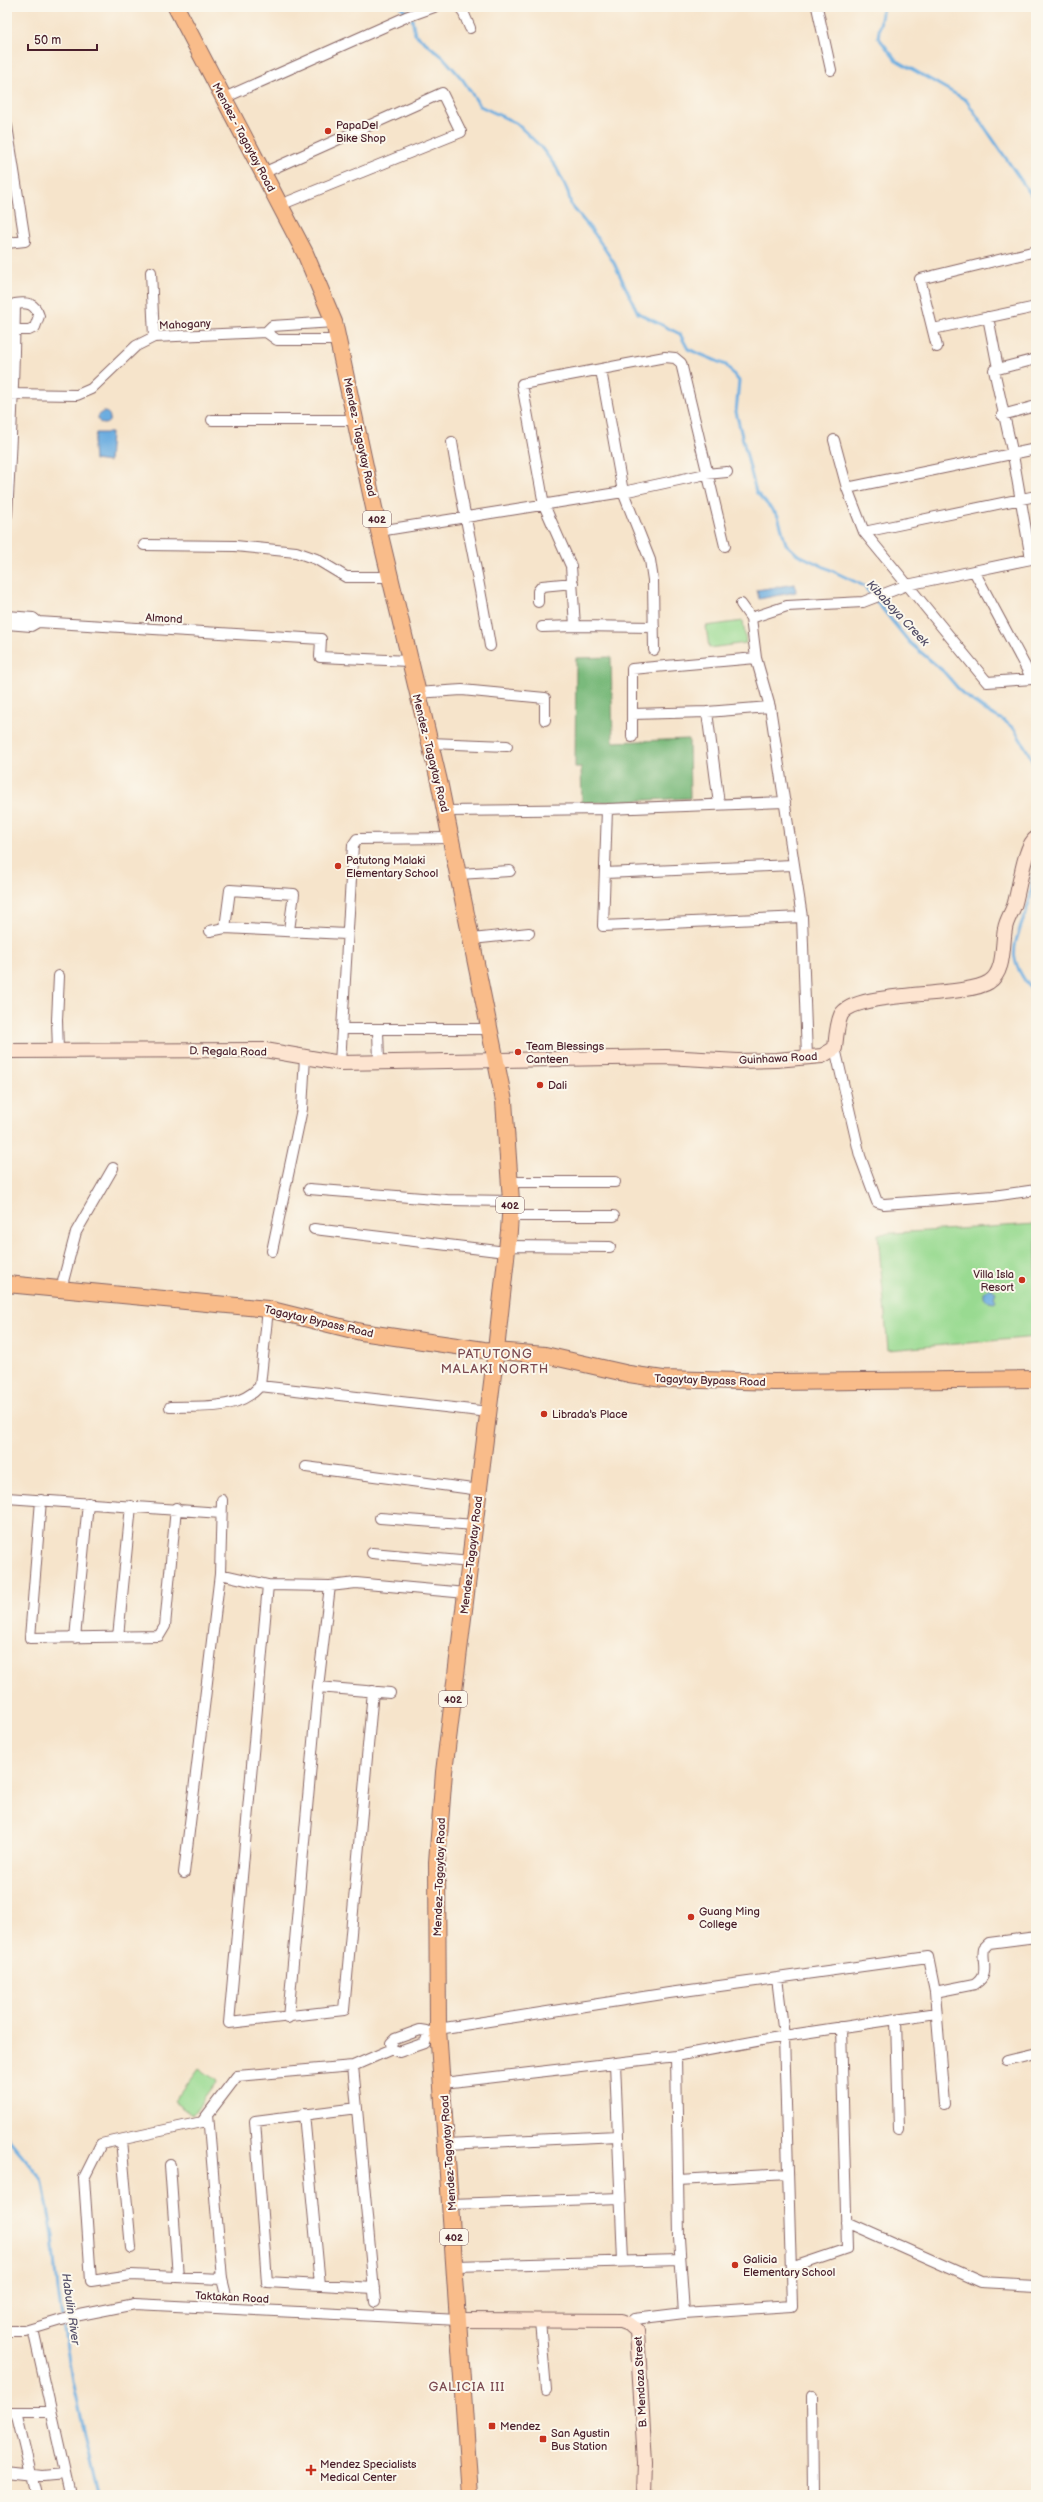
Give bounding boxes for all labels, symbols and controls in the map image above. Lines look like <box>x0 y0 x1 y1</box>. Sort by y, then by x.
scale bar <box>28 26 97 52</box>
text: 50 m <box>34 33 61 48</box>
street label: Mendez - Tagaytay Road <box>209 81 278 194</box>
place label: PapaDel Bike Shop <box>336 119 386 145</box>
marker: PapaDel Bike Shop <box>323 126 333 136</box>
street label: Mahogany <box>159 317 211 332</box>
street label: Mendez - Tagaytay Road <box>341 376 378 498</box>
road number: 402 <box>363 511 391 527</box>
water label: Kibabaya Creek <box>863 577 933 650</box>
street label: Almond <box>145 611 183 626</box>
street label: Mendez - Tagaytay Road <box>410 693 452 814</box>
place label: Patutong Malaki Elementary School <box>346 854 438 880</box>
marker: Patutong Malaki Elementary School <box>333 861 343 871</box>
place label: Team Blessings Canteen <box>526 1040 605 1066</box>
street label: D. Regala Road <box>189 1044 267 1059</box>
marker: Team Blessings Canteen <box>513 1047 523 1057</box>
street label: Guinhawa Road <box>738 1050 818 1067</box>
place label: Dali <box>548 1079 567 1092</box>
marker: Dali <box>535 1080 545 1090</box>
road number: 402 <box>496 1197 524 1213</box>
place label: Villa Isla Resort <box>973 1268 1015 1294</box>
marker: Villa Isla Resort <box>1017 1275 1027 1285</box>
street label: Tagaytay Bypass Road <box>263 1303 375 1340</box>
district label: PATUTONG MALAKI NORTH <box>441 1346 549 1377</box>
street label: Tagaytay Bypass Road <box>654 1372 766 1389</box>
place label: Librada's Place <box>552 1408 628 1421</box>
marker: Librada's Place <box>539 1409 549 1419</box>
street label: Mendez–Tagaytay Road <box>458 1495 485 1615</box>
road number: 402 <box>439 1691 467 1707</box>
street label: Mendez–Tagaytay Road <box>431 1817 448 1937</box>
place label: Guang Ming College <box>699 1905 760 1931</box>
marker: Guang Ming College <box>686 1912 696 1922</box>
street label: Mendez-Tagaytay Road <box>438 2095 459 2211</box>
road number: 402 <box>440 2229 468 2245</box>
place label: Galicia Elementary School <box>743 2253 835 2279</box>
marker: Galicia Elementary School <box>730 2260 740 2270</box>
water label: Habulin River <box>58 2272 83 2347</box>
street label: Taktakan Road <box>195 2289 269 2306</box>
street label: B. Mendoza Street <box>632 2335 649 2428</box>
district label: GALICIA III <box>429 2379 505 2395</box>
place label: Mendez <box>500 2420 541 2433</box>
marker: Mendez <box>487 2421 497 2431</box>
place label: San Agustin Bus Station <box>551 2427 610 2453</box>
marker: San Agustin Bus Station <box>538 2434 548 2444</box>
place label: Mendez Specialists Medical Center <box>320 2458 417 2484</box>
marker: Mendez Specialists Medical Center <box>305 2464 317 2476</box>

